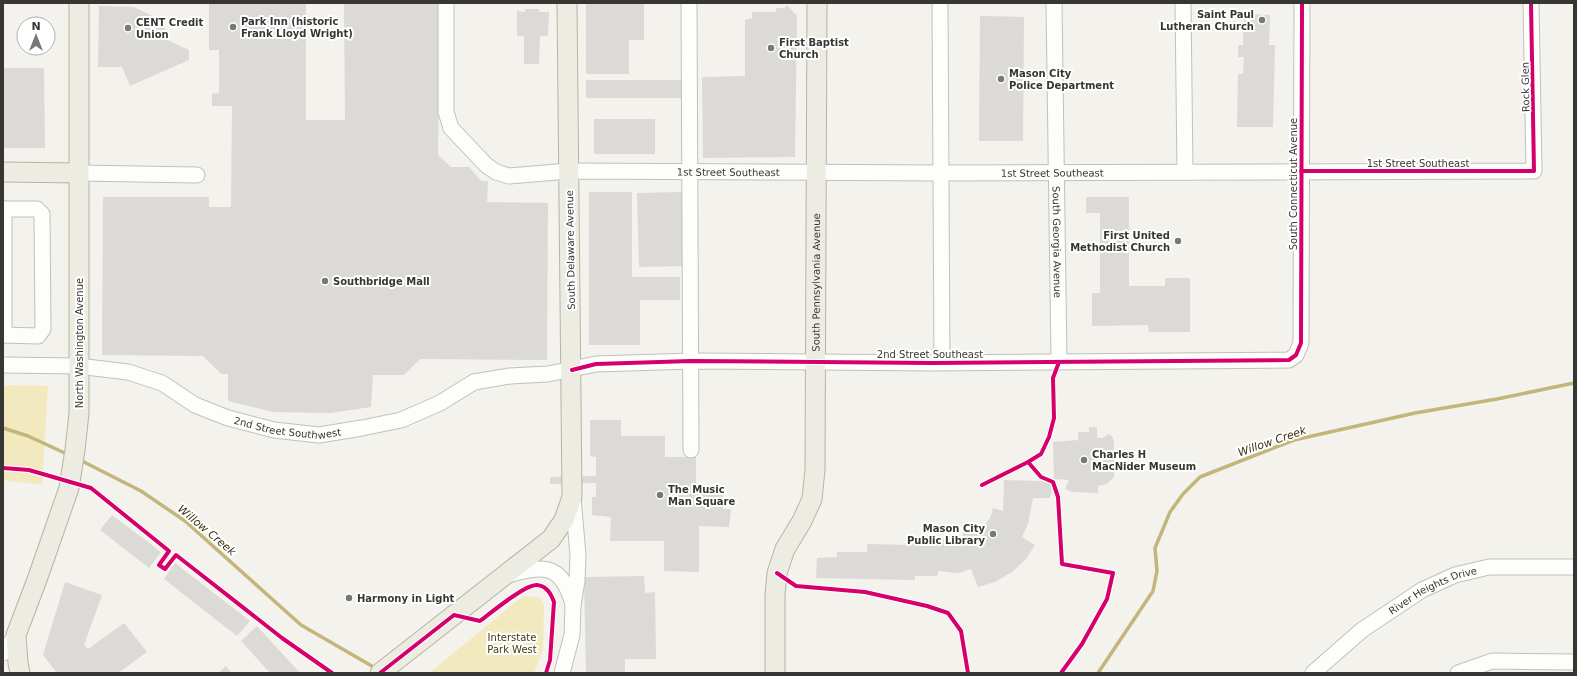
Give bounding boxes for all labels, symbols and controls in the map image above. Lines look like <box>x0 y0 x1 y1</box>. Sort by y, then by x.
place label: Saint Paul Lutheran Church <box>1160 9 1254 32</box>
marker: Saint Paul Lutheran Church <box>1257 15 1267 25</box>
north arrow <box>16 16 56 56</box>
place label: Park Inn (historic Frank Lloyd Wright) <box>241 16 353 39</box>
place label: CENT Credit Union <box>136 17 203 40</box>
text: N <box>31 20 41 33</box>
marker: Park Inn (historic Frank Lloyd Wright) <box>228 22 238 32</box>
marker: CENT Credit Union <box>123 23 133 33</box>
place label: First Baptist Church <box>779 37 849 60</box>
marker: First Baptist Church <box>766 43 776 53</box>
street label: Rock Glen <box>1520 62 1531 112</box>
place label: Mason City Police Department <box>1009 68 1114 91</box>
marker: Mason City Police Department <box>996 74 1006 84</box>
street label: South Connecticut Avenue <box>1288 118 1299 250</box>
street label: 1st Street Southeast <box>1367 158 1469 169</box>
street label: 1st Street Southeast <box>677 167 780 178</box>
street label: 1st Street Southeast <box>1001 167 1104 179</box>
street label: South Georgia Avenue <box>1051 186 1063 298</box>
street label: South Delaware Avenue <box>564 190 577 310</box>
street label: South Pennsylvania Avenue <box>811 213 822 352</box>
place label: First United Methodist Church <box>1070 230 1170 253</box>
marker: First United Methodist Church <box>1173 236 1183 246</box>
marker: Southbridge Mall <box>320 276 330 286</box>
place label: Southbridge Mall <box>333 276 430 287</box>
street label: North Washington Avenue <box>74 278 85 408</box>
street label: 2nd Street Southeast <box>877 349 983 360</box>
street label: 2nd Street Southwest <box>233 415 342 441</box>
water label: Willow Creek <box>1236 424 1309 459</box>
place label: Charles H MacNider Museum <box>1092 449 1196 472</box>
marker: Charles H MacNider Museum <box>1079 455 1089 465</box>
place label: The Music Man Square <box>668 484 735 507</box>
marker: The Music Man Square <box>655 490 665 500</box>
water label: Willow Creek <box>175 502 239 559</box>
place label: Mason City Public Library <box>907 523 985 546</box>
marker: Mason City Public Library <box>988 529 998 539</box>
street label: River Heights Drive <box>1387 565 1478 617</box>
marker: Harmony in Light <box>344 593 354 603</box>
place label: Harmony in Light <box>357 593 455 604</box>
park label: Interstate Park West <box>487 632 537 655</box>

